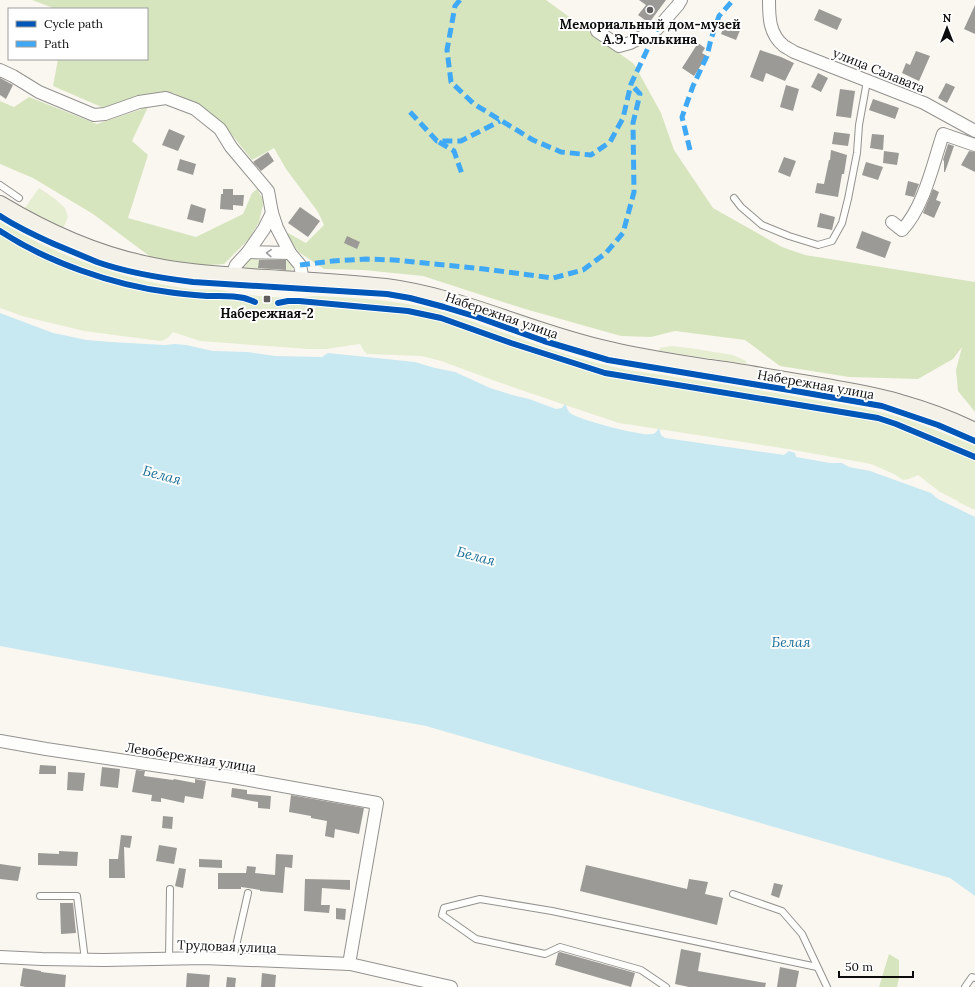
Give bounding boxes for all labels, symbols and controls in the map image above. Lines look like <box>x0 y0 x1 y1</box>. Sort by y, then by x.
marker: Мемориальный дом-музей А.Э. Тюлькина <box>645 5 655 15</box>
legend <box>8 8 148 60</box>
north arrow <box>927 8 967 48</box>
text: N <box>943 11 952 25</box>
text: Cycle path <box>44 16 103 31</box>
place label: Мемориальный дом-музей А.Э. Тюлькина <box>560 16 741 48</box>
text: Path <box>44 36 69 51</box>
street label: улица Салавата <box>830 44 928 97</box>
one-way arrow <box>266 248 272 257</box>
street label: Набережная улица <box>443 288 561 343</box>
marker: Набережная-2 <box>262 294 272 304</box>
place label: Набережная-2 <box>220 305 314 322</box>
street label: Набережная улица <box>756 366 876 403</box>
water label: Белая <box>141 461 183 489</box>
water label: Белая <box>455 542 497 570</box>
water label: Белая <box>771 633 811 651</box>
street label: Левобережная улица <box>124 739 258 776</box>
street label: Трудовая улица <box>177 936 277 957</box>
scale bar <box>839 953 913 979</box>
text: 50 m <box>845 959 873 974</box>

